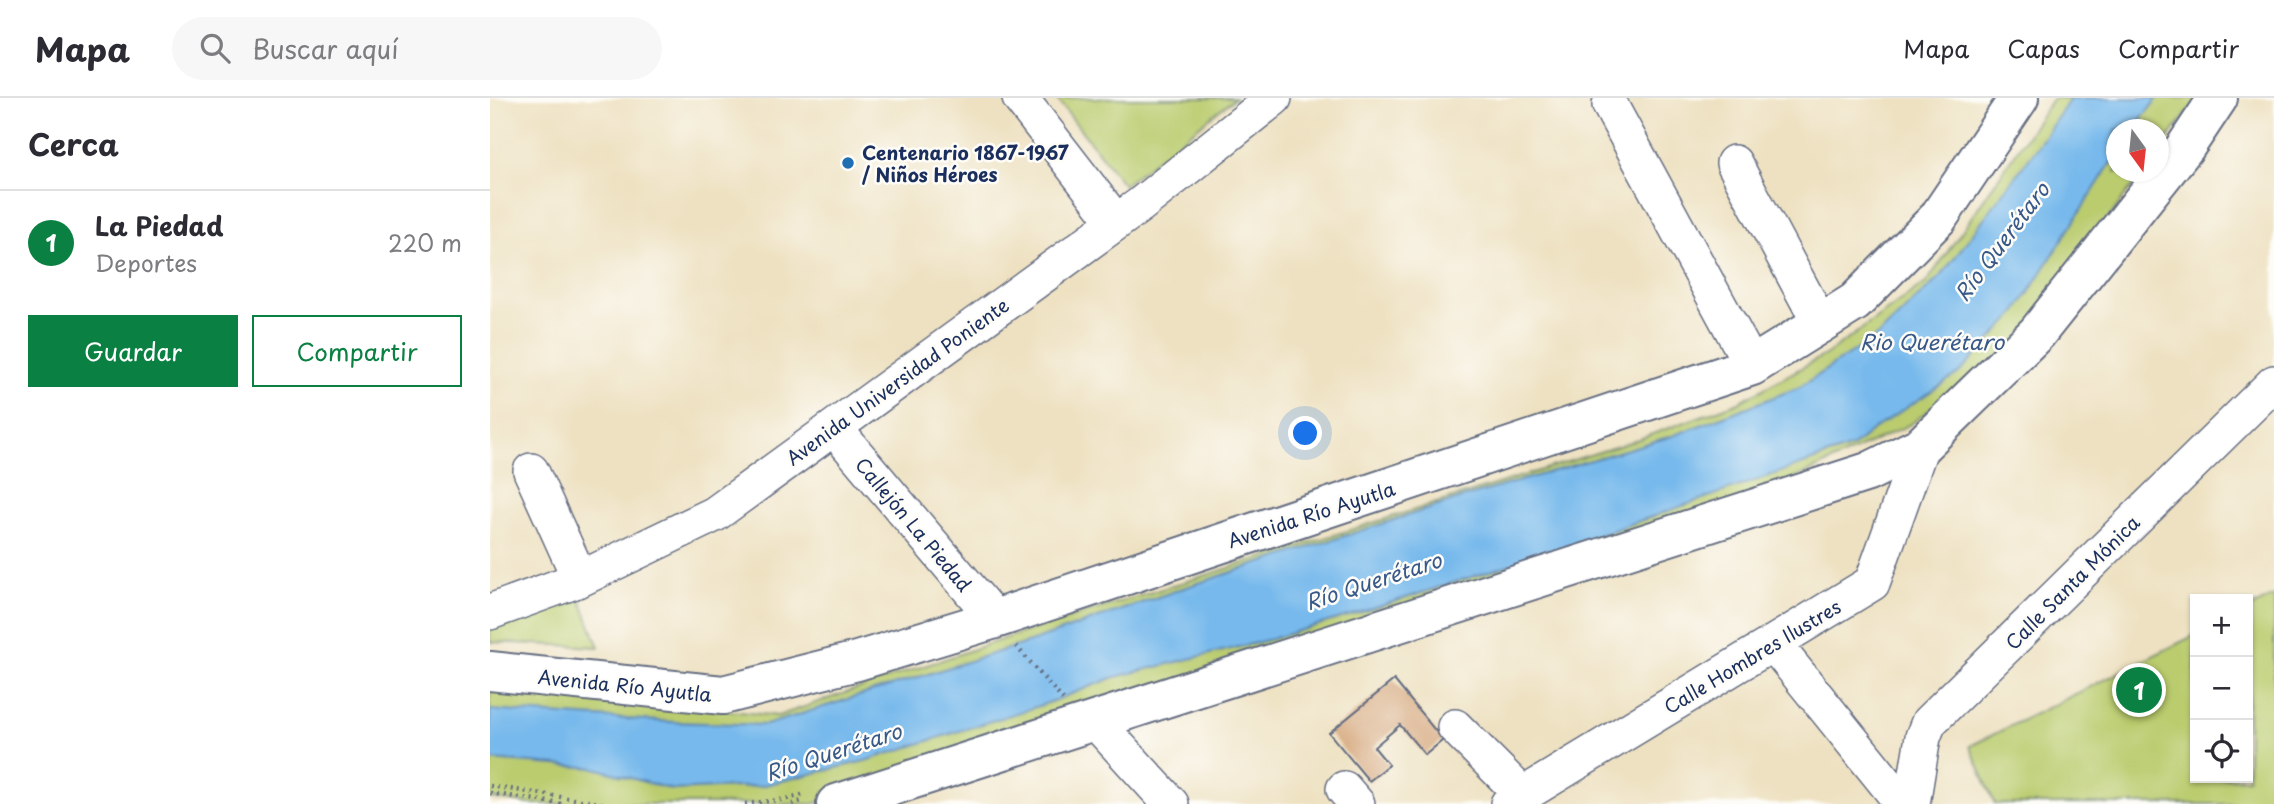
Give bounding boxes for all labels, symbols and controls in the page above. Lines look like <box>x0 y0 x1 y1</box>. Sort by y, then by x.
search box <box>172 17 662 80</box>
text: Mapa <box>35 23 130 73</box>
icon: search <box>196 29 234 67</box>
text: Buscar aquí <box>252 29 398 68</box>
text: Mapa <box>1903 30 1969 66</box>
text: Capas <box>2007 30 2080 66</box>
text: Compartir <box>2118 30 2239 66</box>
north arrow <box>2106 119 2169 182</box>
text: Cerca <box>28 121 119 166</box>
place label: Centenario 1867-1967 / Niños Héroes <box>861 138 1069 188</box>
marker: Centenario 1867-1967 / Niños Héroes <box>840 155 856 171</box>
water label: Río Querétaro <box>1946 174 2057 307</box>
text: La Piedad <box>95 206 223 245</box>
text: 1 <box>46 225 57 260</box>
text: 220 m <box>388 225 462 260</box>
text: Deportes <box>95 245 197 280</box>
street label: Avenida Universidad Poniente <box>780 291 1014 471</box>
button: Guardar <box>28 315 238 387</box>
button: Compartir <box>252 315 462 387</box>
water label: Rio Querétaro <box>1860 325 2005 357</box>
your location <box>1288 416 1322 450</box>
street label: Callejón La Piedad <box>850 451 979 597</box>
street label: Avenida Río Ayutla <box>1224 473 1399 554</box>
street label: Calle Santa Mónica <box>1999 508 2146 655</box>
water label: Río Querétaro <box>1301 543 1446 617</box>
street label: Calle Hombres Ilustres <box>1658 592 1846 720</box>
map controls <box>2190 594 2253 783</box>
button: + <box>2190 594 2253 657</box>
button: − <box>2190 657 2253 720</box>
street label: Avenida Río Ayutla <box>537 662 714 708</box>
pin: 1 <box>2116 664 2162 716</box>
water label: Río Querétaro <box>761 714 906 788</box>
button: locate <box>2190 720 2253 783</box>

